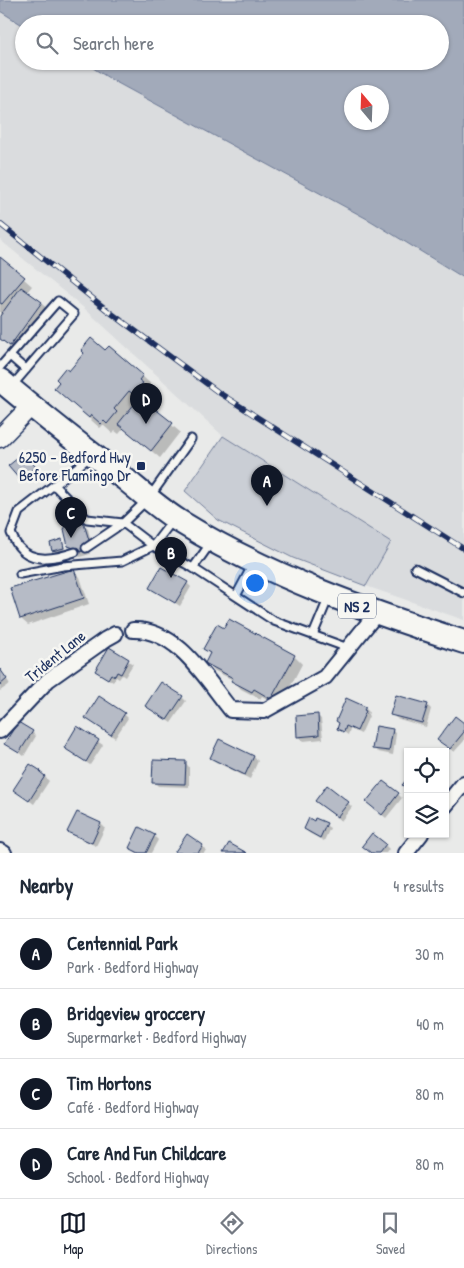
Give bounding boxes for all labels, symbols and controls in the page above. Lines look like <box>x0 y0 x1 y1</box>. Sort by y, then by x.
search box <box>15 15 449 70</box>
icon: search <box>33 29 61 57</box>
text: Search here <box>73 30 154 56</box>
north arrow <box>344 85 389 130</box>
pin: D <box>130 383 162 424</box>
place label: 6250 - Bedford Hwy Before Flamingo Dr <box>19 446 131 486</box>
marker: 6250 - Bedford Hwy Before Flamingo Dr <box>135 460 147 472</box>
pin: A <box>251 465 283 506</box>
pin: C <box>55 497 87 538</box>
pin: B <box>155 537 187 578</box>
your location <box>242 570 268 596</box>
road number: NS 2 <box>338 594 376 618</box>
street label: Trident Lane <box>20 624 90 687</box>
map controls <box>404 748 449 838</box>
button: locate <box>404 748 449 793</box>
button: layers <box>404 793 449 838</box>
text: Nearby <box>20 871 73 900</box>
text: 4 results <box>393 875 444 897</box>
text: Centennial Park <box>67 930 178 956</box>
text: A <box>32 943 40 965</box>
text: 30 m <box>415 943 444 965</box>
text: Park · Bedford Highway <box>67 956 199 978</box>
text: Bridgeview groccery <box>67 1000 205 1026</box>
text: B <box>32 1013 40 1035</box>
text: 40 m <box>416 1013 444 1035</box>
text: Supermarket · Bedford Highway <box>67 1026 247 1048</box>
text: Tim Hortons <box>67 1070 151 1096</box>
text: C <box>32 1083 40 1105</box>
text: 80 m <box>415 1083 444 1105</box>
text: Café · Bedford Highway <box>67 1096 199 1118</box>
text: Care And Fun Childcare <box>67 1140 226 1166</box>
text: D <box>32 1153 40 1175</box>
text: 80 m <box>415 1153 444 1175</box>
text: School · Bedford Highway <box>67 1166 209 1188</box>
tab: Map <box>59 1209 87 1258</box>
tab: Directions <box>206 1209 257 1258</box>
tab: Saved <box>376 1209 405 1258</box>

